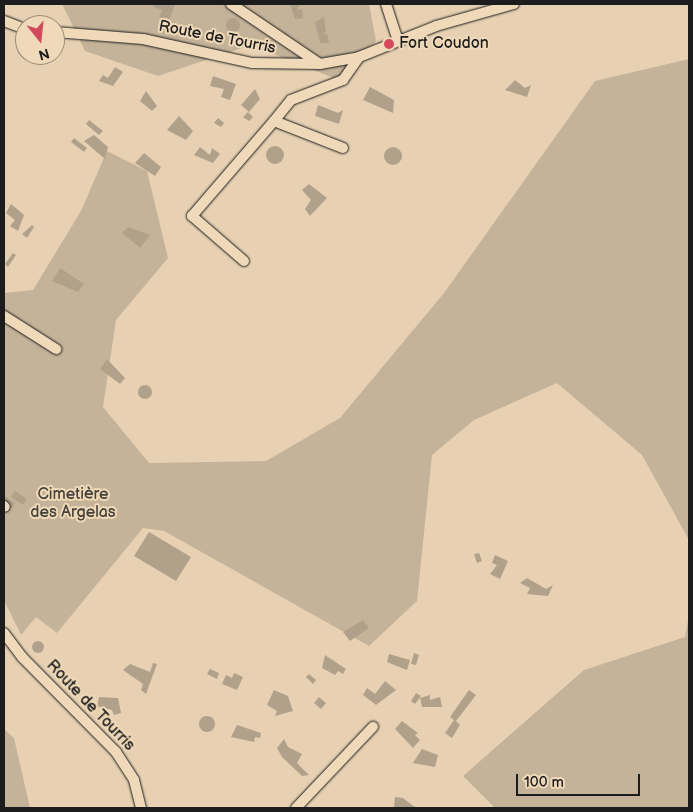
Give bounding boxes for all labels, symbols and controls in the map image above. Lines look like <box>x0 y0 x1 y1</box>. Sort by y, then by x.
north arrow <box>15 15 65 65</box>
street label: Route de Tourris <box>157 17 277 59</box>
place label: Fort Coudon <box>399 34 489 54</box>
marker: Fort Coudon <box>383 38 395 50</box>
text: N <box>37 44 51 64</box>
park label: Cimetière des Argelas <box>30 485 116 523</box>
street label: Route de Tourris <box>42 656 138 756</box>
scale bar <box>518 764 642 796</box>
text: 100 m <box>524 773 564 792</box>

